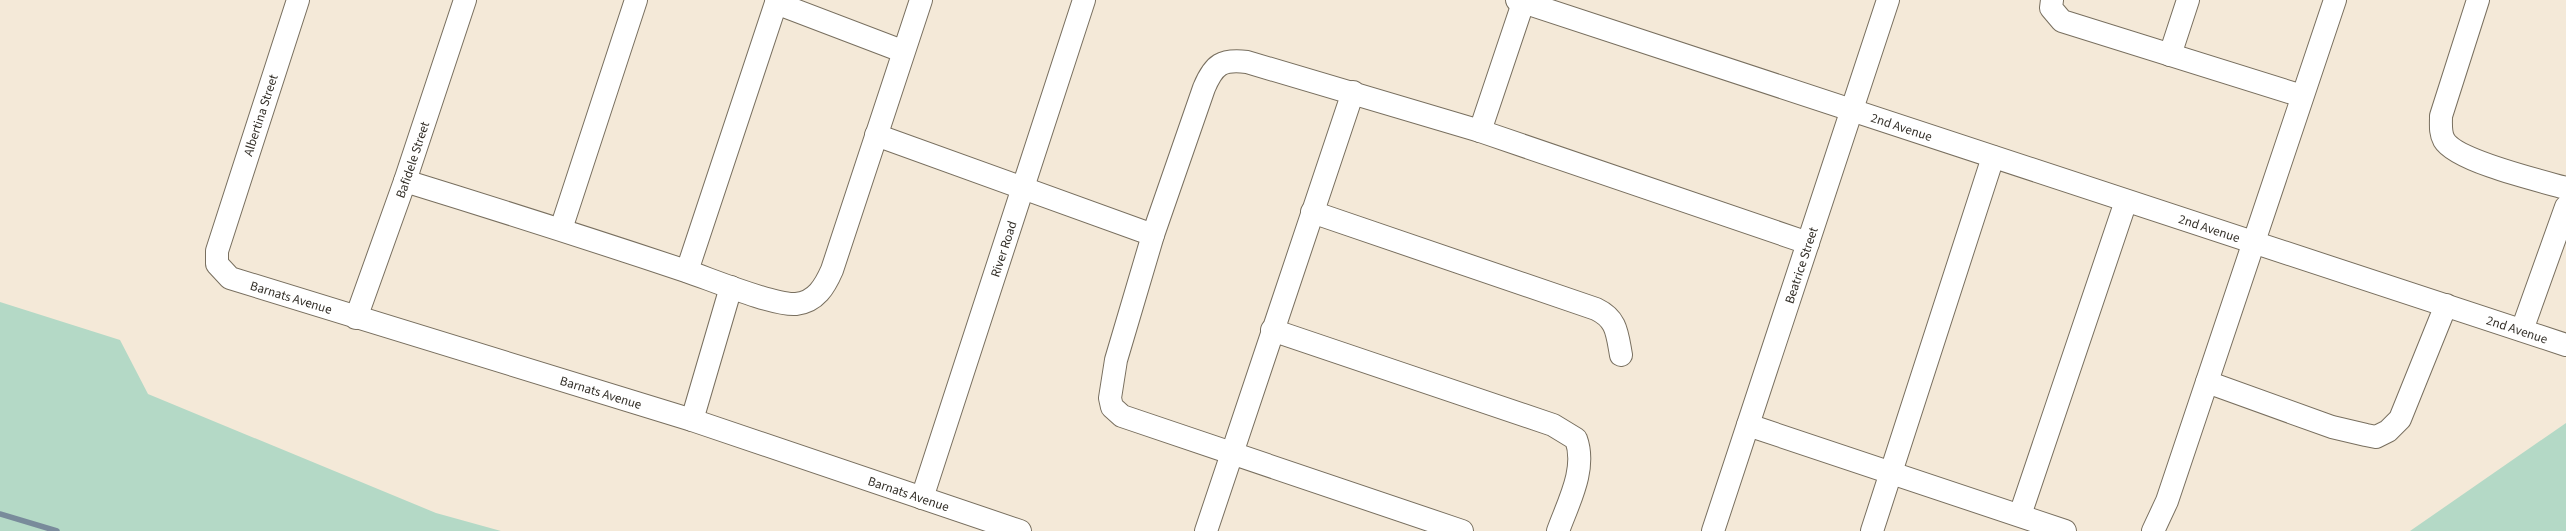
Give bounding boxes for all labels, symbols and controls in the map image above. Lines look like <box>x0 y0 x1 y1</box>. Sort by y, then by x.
street label: Albertina Street <box>239 72 283 158</box>
street label: 2nd Avenue <box>1868 109 1934 146</box>
street label: Bafidele Street <box>392 119 434 201</box>
street label: 2nd Avenue <box>2176 210 2242 247</box>
street label: River Road <box>986 219 1022 280</box>
street label: Beatrice Street <box>1781 224 1823 306</box>
street label: Barnats Avenue <box>248 277 334 319</box>
street label: 2nd Avenue <box>2484 311 2550 348</box>
street label: Barnats Avenue <box>558 372 644 414</box>
street label: Barnats Avenue <box>865 472 951 516</box>

